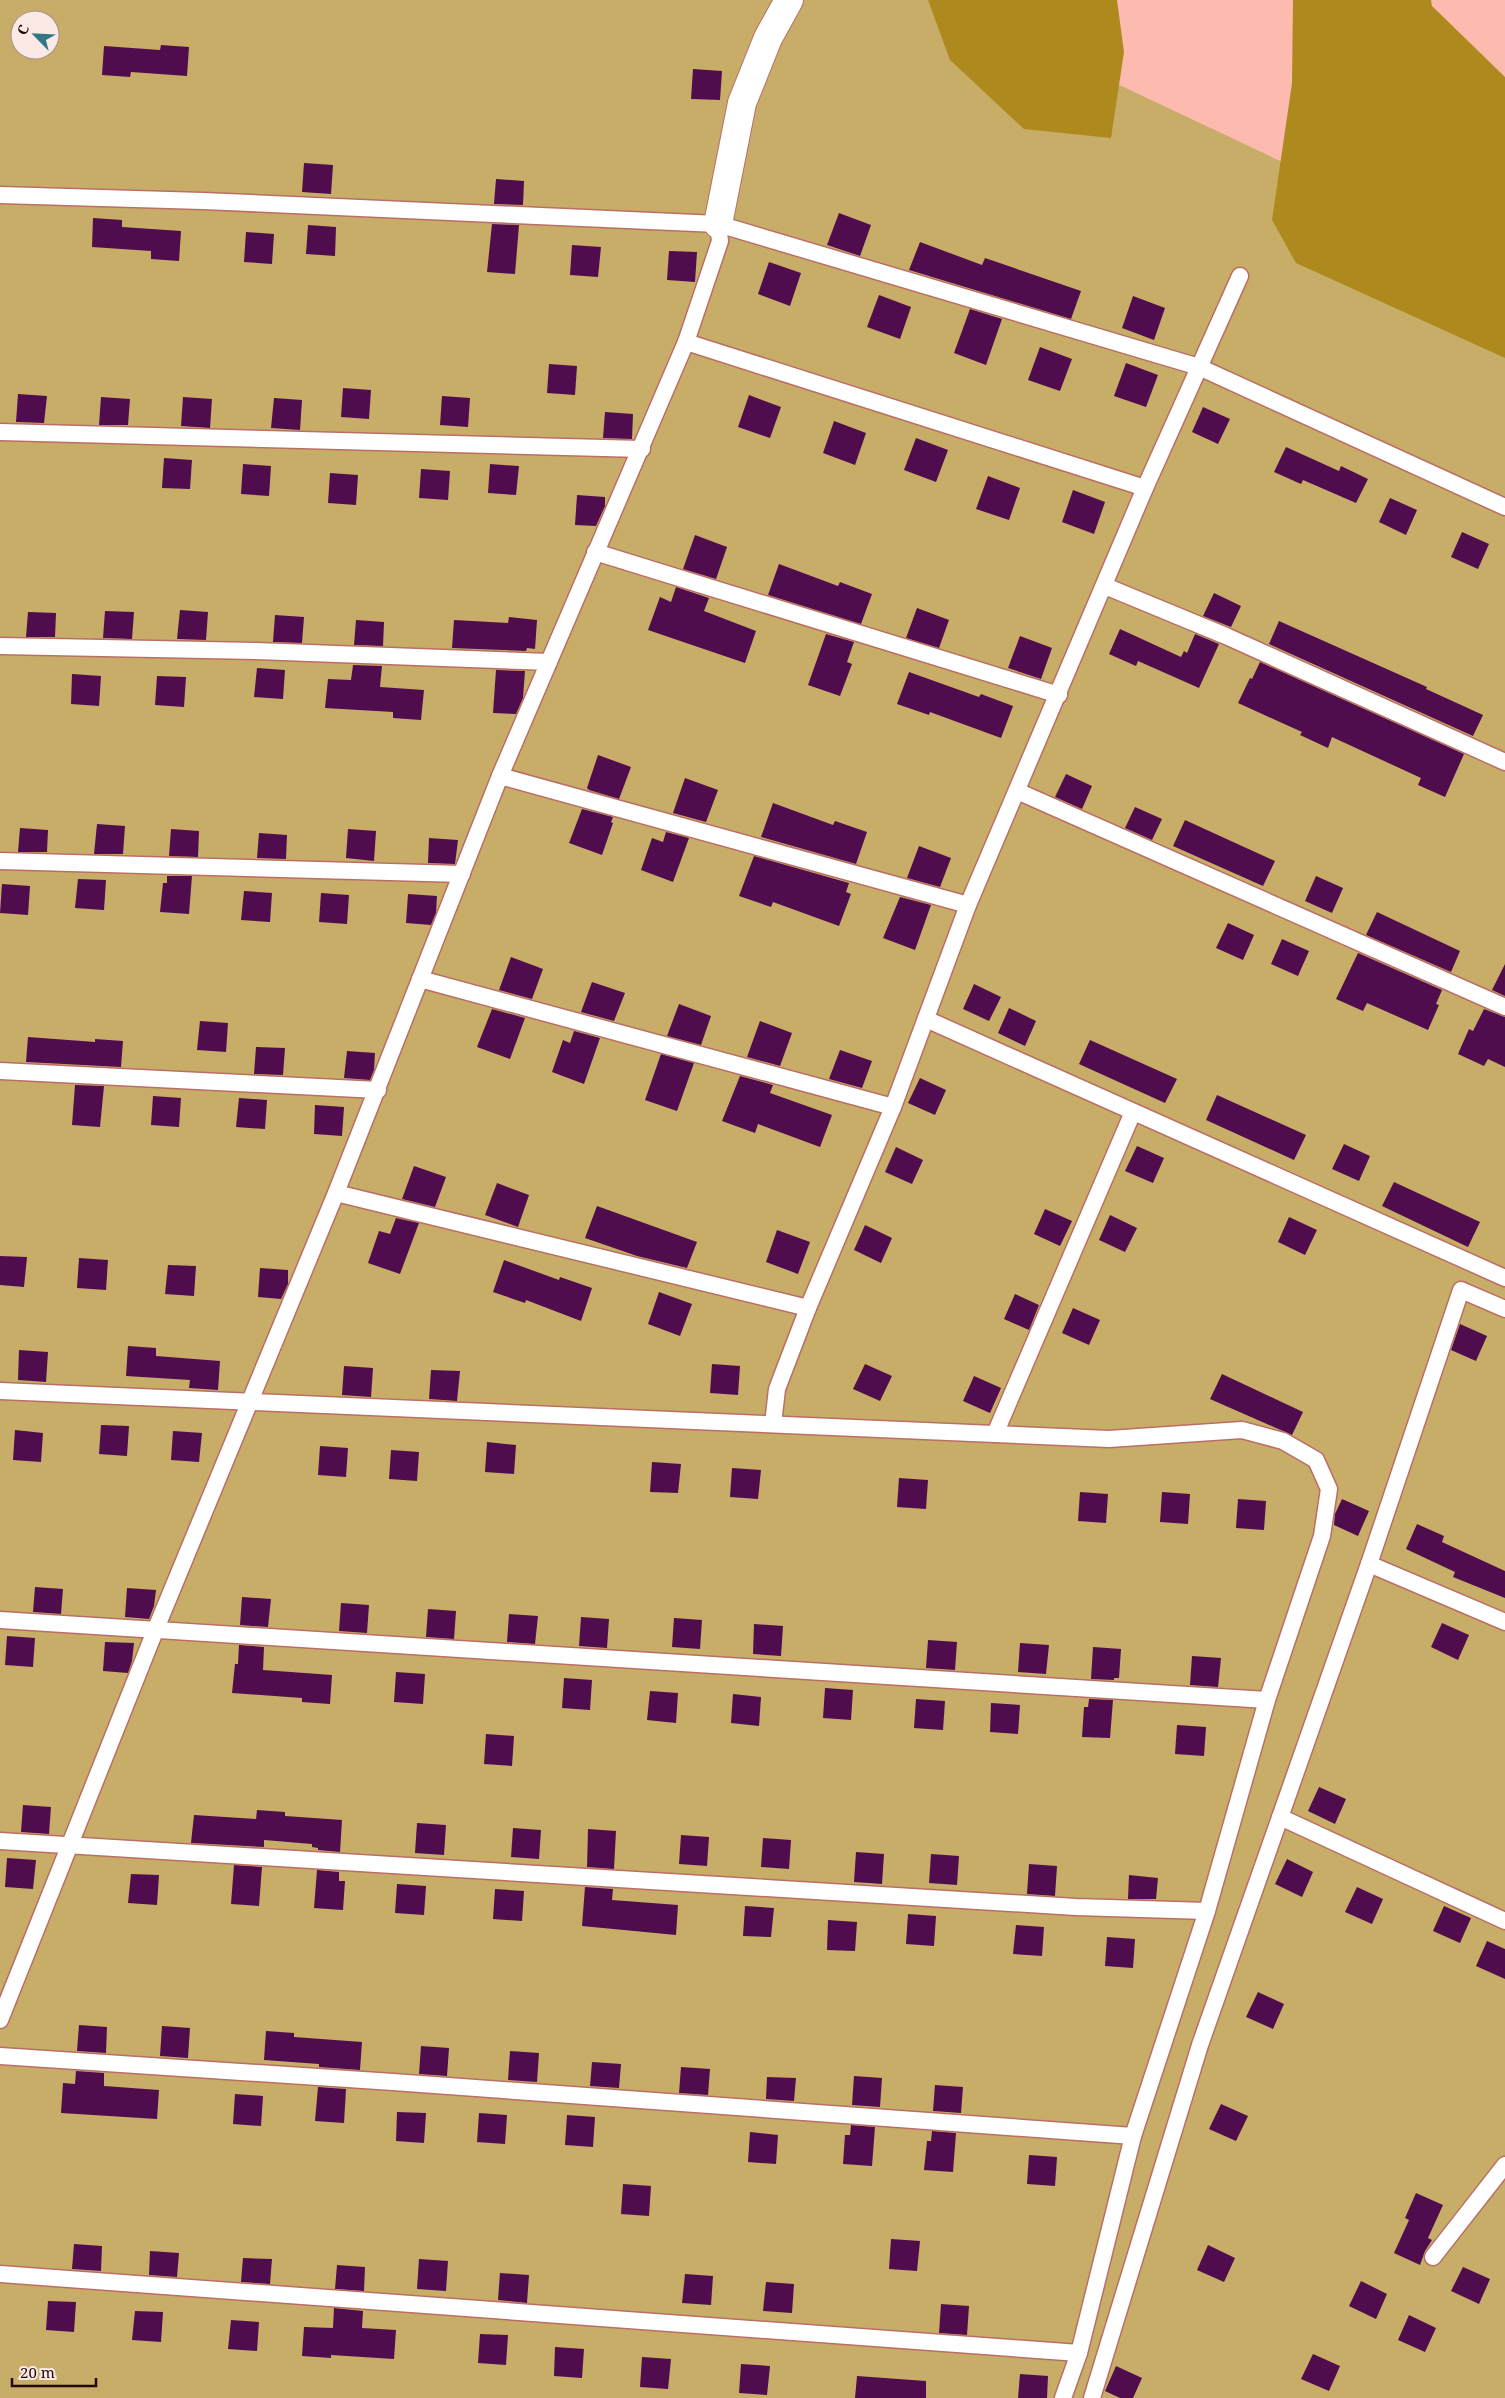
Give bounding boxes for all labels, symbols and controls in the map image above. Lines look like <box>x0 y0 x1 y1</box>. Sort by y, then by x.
north arrow <box>10 10 60 60</box>
text: С <box>12 21 33 38</box>
scale bar <box>12 2356 96 2388</box>
text: 20 m <box>20 2362 55 2382</box>

